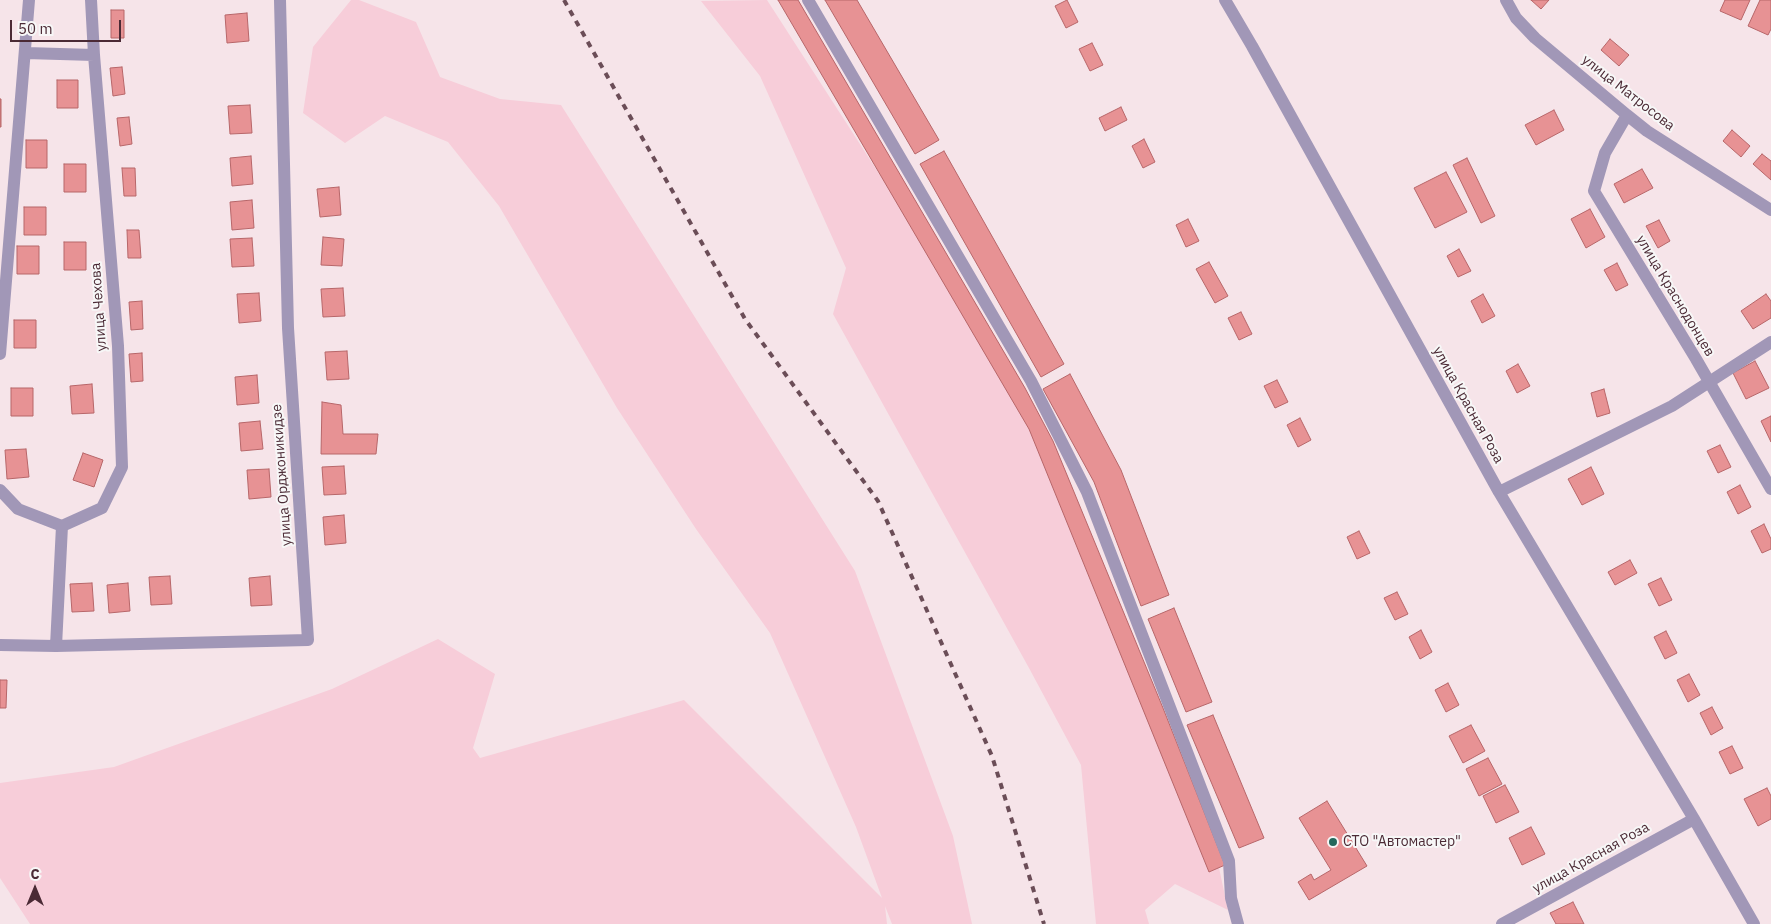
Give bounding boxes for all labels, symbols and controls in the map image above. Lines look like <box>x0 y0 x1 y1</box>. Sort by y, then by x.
scale bar <box>12 10 124 42</box>
text: 50 m <box>18 19 53 38</box>
street label: улица Матросова <box>1578 52 1678 134</box>
street label: улица Краснодонцев <box>1632 232 1718 360</box>
street label: улица Чехова <box>88 262 110 352</box>
street label: улица Красная Роза <box>1429 344 1507 466</box>
street label: улица Орджоникидзе <box>269 403 295 547</box>
street label: улица Красная Роза <box>1530 819 1652 897</box>
place label: СТО "Автомастер" <box>1343 834 1461 850</box>
marker: СТО "Автомастер" <box>1327 836 1339 848</box>
north arrow <box>10 864 60 914</box>
text: С <box>30 865 40 883</box>

